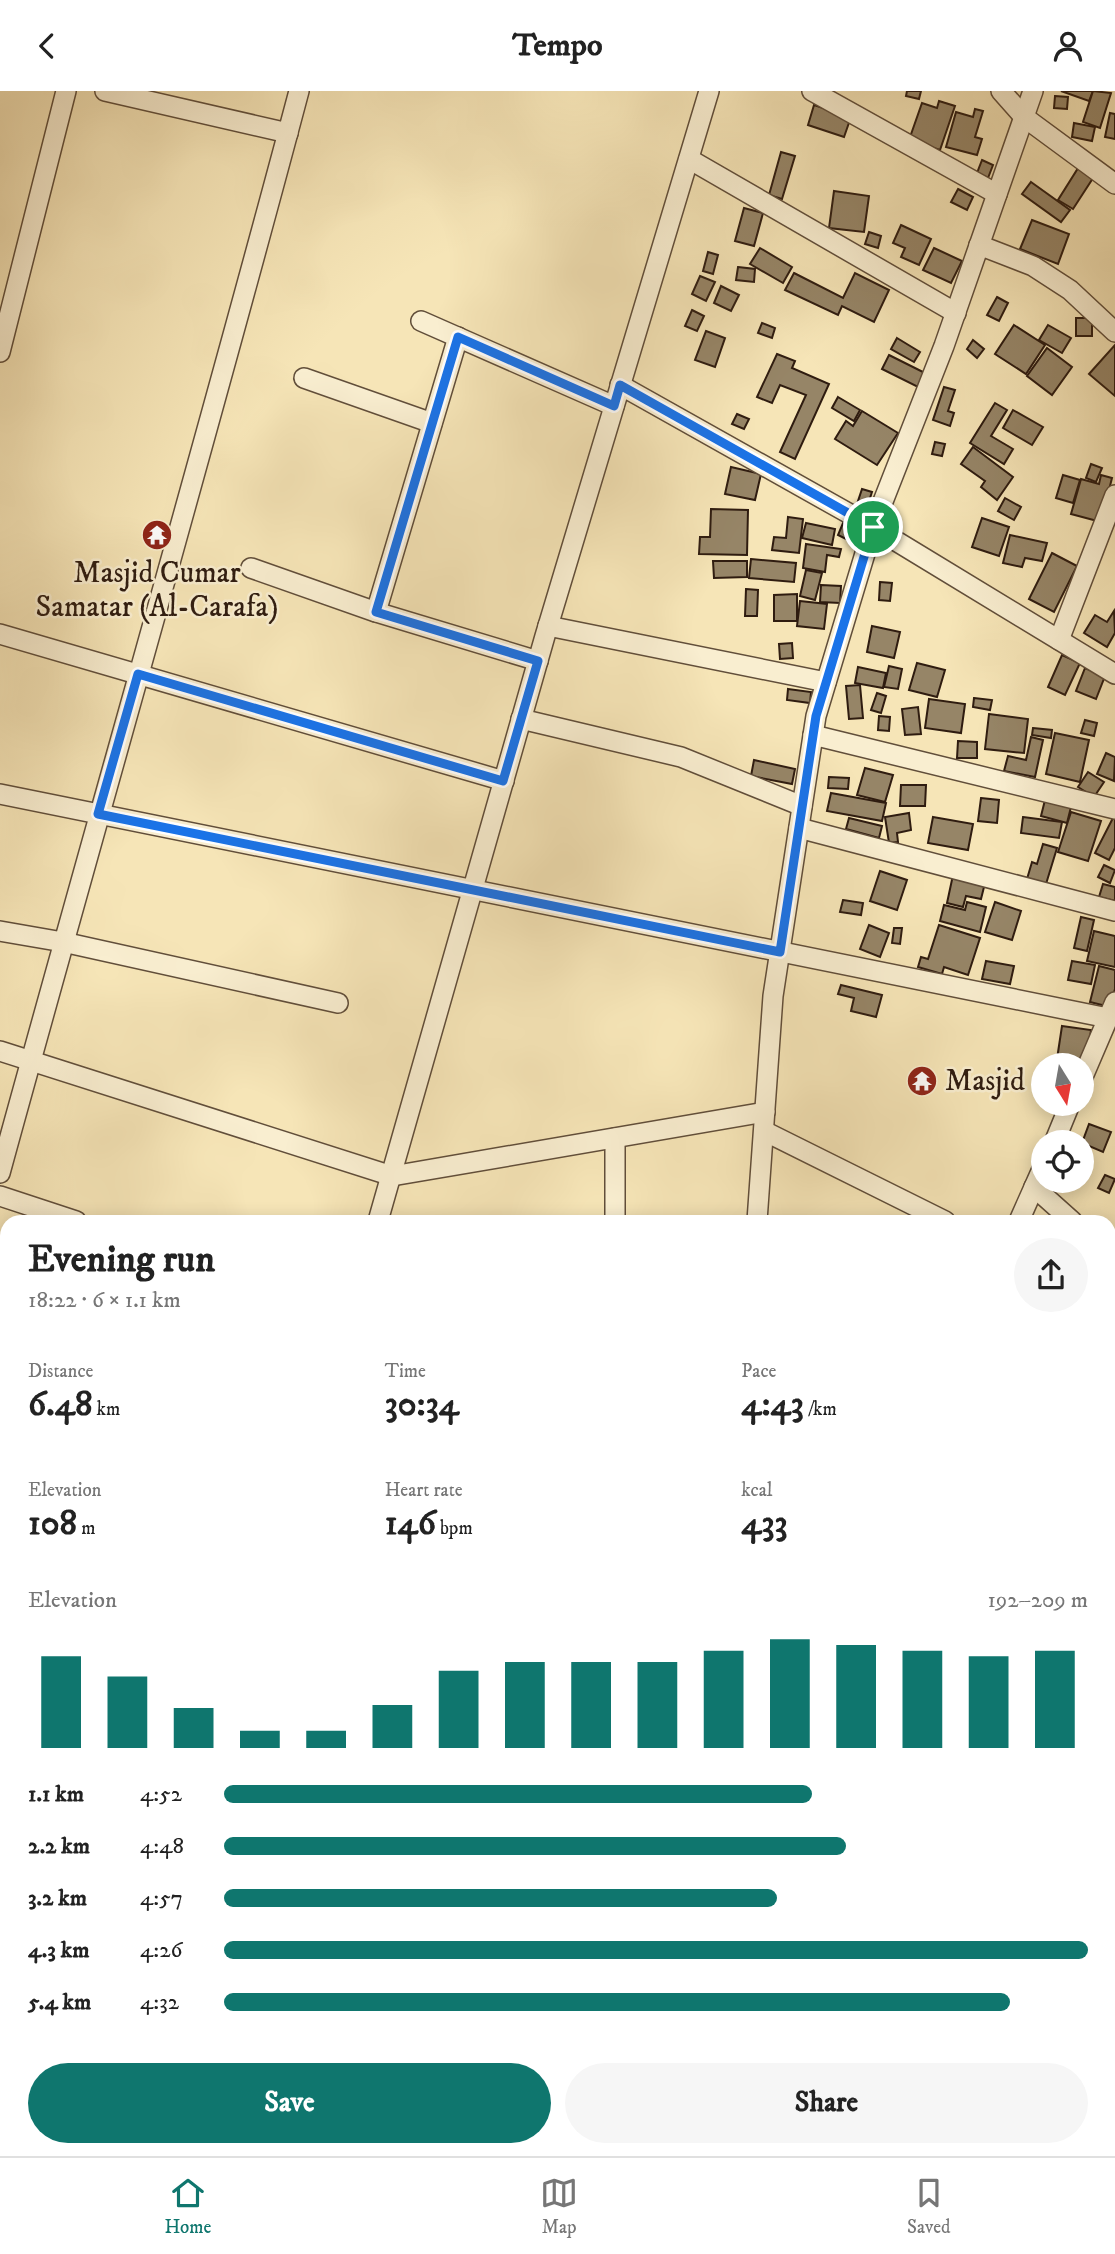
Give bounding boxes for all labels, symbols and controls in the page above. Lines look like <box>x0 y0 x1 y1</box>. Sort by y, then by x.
text: Tempo <box>513 26 602 66</box>
icon: back <box>28 27 66 65</box>
icon: person <box>1049 27 1087 65</box>
pin <box>843 497 903 557</box>
icon: arrive <box>854 508 892 546</box>
temple icon: Masjid Cumar Samatar (Al-Carafa) <box>140 518 174 552</box>
place label: Masjid Cumar Samatar (Al-Carafa) <box>36 555 278 626</box>
north arrow <box>1031 1053 1094 1117</box>
map controls <box>1031 1053 1094 1193</box>
place label: Masjid <box>945 1063 1025 1100</box>
temple icon: Masjid <box>905 1064 939 1098</box>
button: locate <box>1031 1130 1094 1193</box>
text: Evening run <box>28 1236 215 1284</box>
button: share <box>1014 1238 1088 1312</box>
text: 18:22 · 6 × 1.1 km <box>28 1286 181 1315</box>
text: Distance <box>28 1360 93 1383</box>
text: Time <box>385 1360 426 1383</box>
text: Pace <box>741 1360 776 1383</box>
text: 6.48 <box>28 1383 93 1427</box>
text: 30:34 <box>385 1383 459 1427</box>
text: 4:43 <box>741 1383 804 1427</box>
text: km <box>93 1398 120 1421</box>
text: /km <box>804 1398 837 1421</box>
text: Elevation <box>28 1479 102 1502</box>
text: Heart rate <box>385 1479 463 1502</box>
text: kcal <box>741 1479 773 1502</box>
text: 108 <box>28 1502 77 1546</box>
text: 146 <box>385 1502 436 1546</box>
text: 433 <box>741 1502 788 1546</box>
text: m <box>77 1517 95 1540</box>
text: bpm <box>436 1517 473 1540</box>
text: Elevation <box>28 1586 117 1615</box>
text: 192–209 m <box>987 1586 1088 1615</box>
text: 1.1 km <box>28 1780 84 1809</box>
text: 4:52 <box>140 1780 182 1809</box>
text: 2.2 km <box>28 1832 90 1861</box>
text: 4:48 <box>140 1832 184 1861</box>
text: 3.2 km <box>28 1884 87 1913</box>
text: 4:57 <box>140 1884 183 1913</box>
text: 4.3 km <box>28 1936 89 1965</box>
text: 4:26 <box>140 1936 183 1965</box>
text: 5.4 km <box>28 1988 91 2017</box>
text: 4:32 <box>140 1988 179 2017</box>
button: Save <box>28 2063 551 2143</box>
button: Share <box>565 2063 1088 2143</box>
tab: Home <box>164 2174 211 2239</box>
tab: Map <box>540 2174 578 2239</box>
tab: Saved <box>907 2174 951 2239</box>

